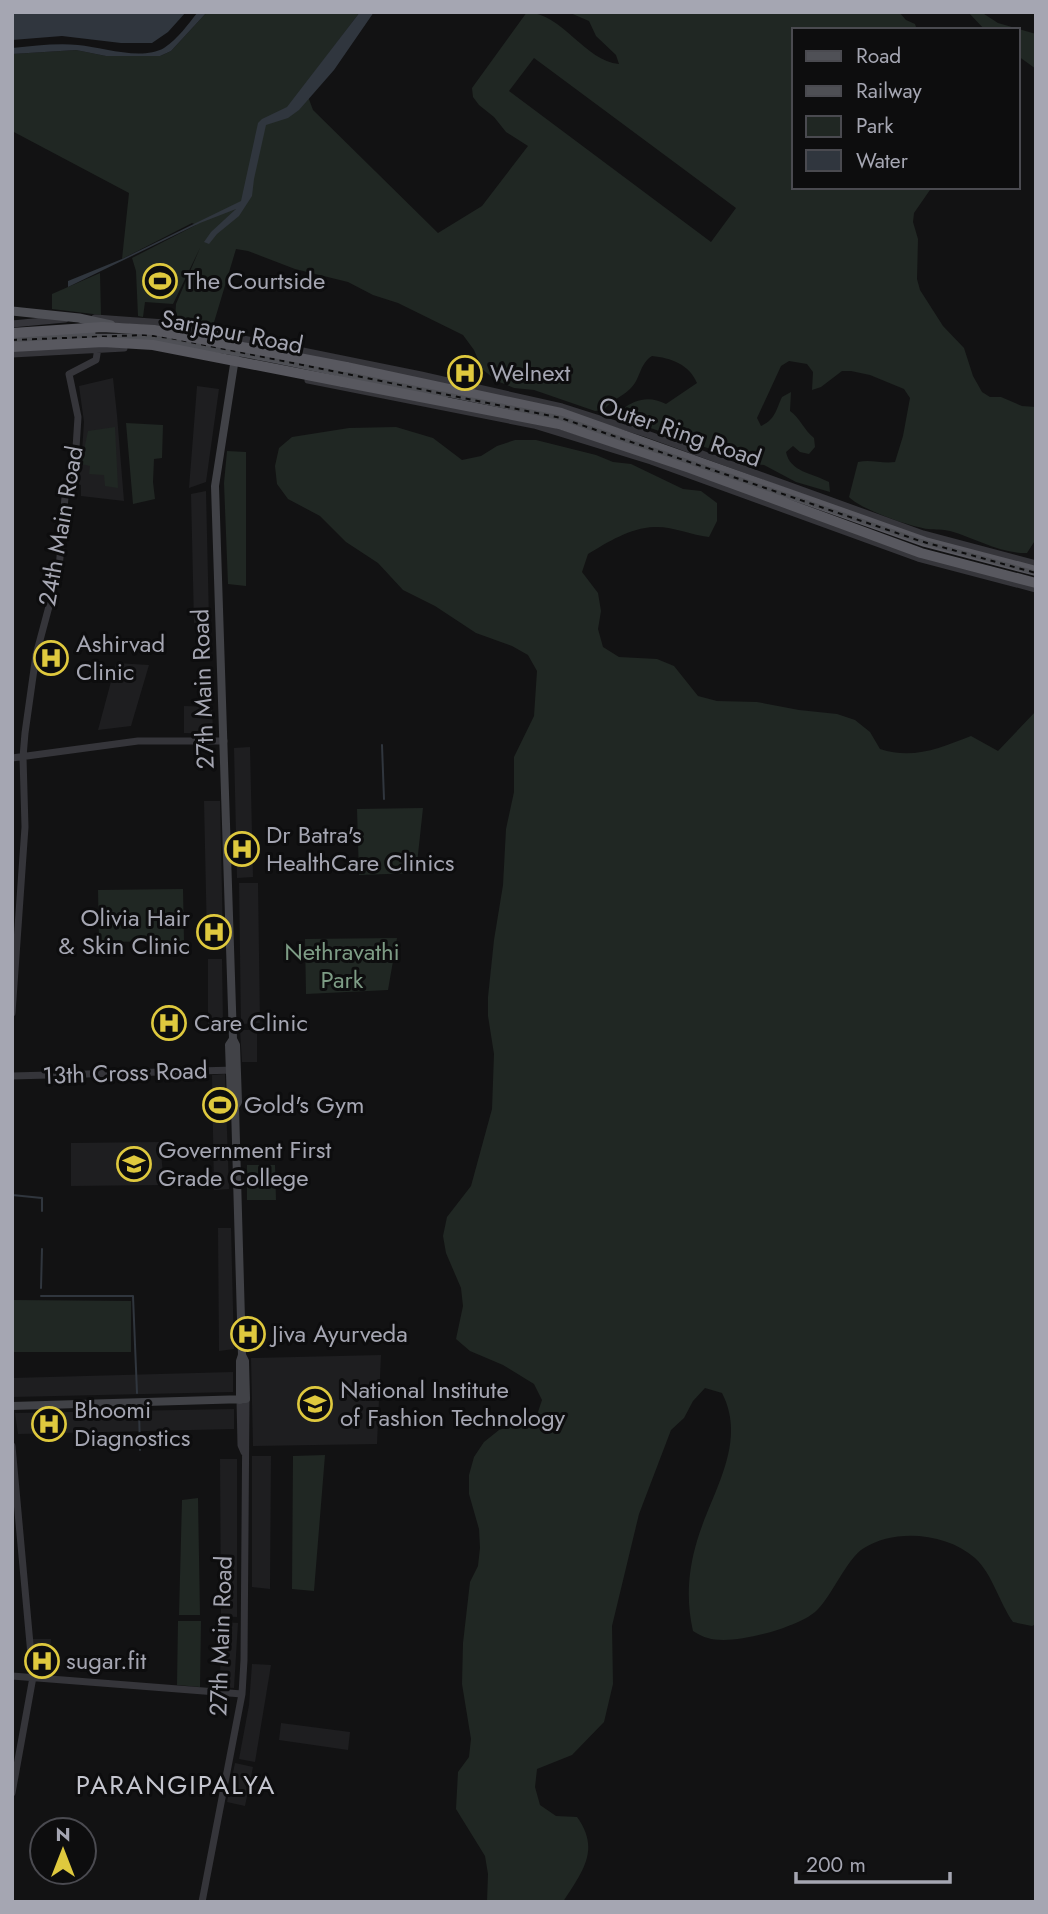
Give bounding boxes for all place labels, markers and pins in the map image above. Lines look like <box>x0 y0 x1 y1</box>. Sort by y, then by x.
sports icon: The Courtside <box>141 262 179 300</box>
place label: The Courtside <box>184 263 325 298</box>
hospital icon: Welnext <box>446 354 484 392</box>
place label: Welnext <box>490 355 570 390</box>
place label: Ashirvad Clinic <box>76 626 165 689</box>
hospital icon: Ashirvad Clinic <box>32 639 70 677</box>
place label: Dr Batra's HealthCare Clinics <box>266 817 455 880</box>
hospital icon: Dr Batra's HealthCare Clinics <box>223 830 261 868</box>
place label: Olivia Hair & Skin Clinic <box>58 900 191 963</box>
hospital icon: Olivia Hair & Skin Clinic <box>195 913 233 951</box>
hospital icon: Care Clinic <box>150 1004 188 1042</box>
place label: Care Clinic <box>194 1005 308 1040</box>
sports icon: Gold's Gym <box>201 1086 239 1124</box>
place label: Gold's Gym <box>244 1087 364 1122</box>
place label: Government First Grade College <box>158 1132 332 1195</box>
school or university icon: Government First Grade College <box>115 1145 153 1183</box>
hospital icon: Jiva Ayurveda <box>229 1315 267 1353</box>
place label: Jiva Ayurveda <box>269 1316 408 1351</box>
place label: National Institute of Fashion Technology <box>340 1372 566 1435</box>
school or university icon: National Institute of Fashion Technology <box>296 1385 334 1423</box>
place label: Bhoomi Diagnostics <box>74 1392 190 1455</box>
hospital icon: Bhoomi Diagnostics <box>30 1405 68 1443</box>
hospital icon: sugar.fit <box>23 1642 61 1680</box>
place label: sugar.fit <box>66 1643 147 1678</box>

